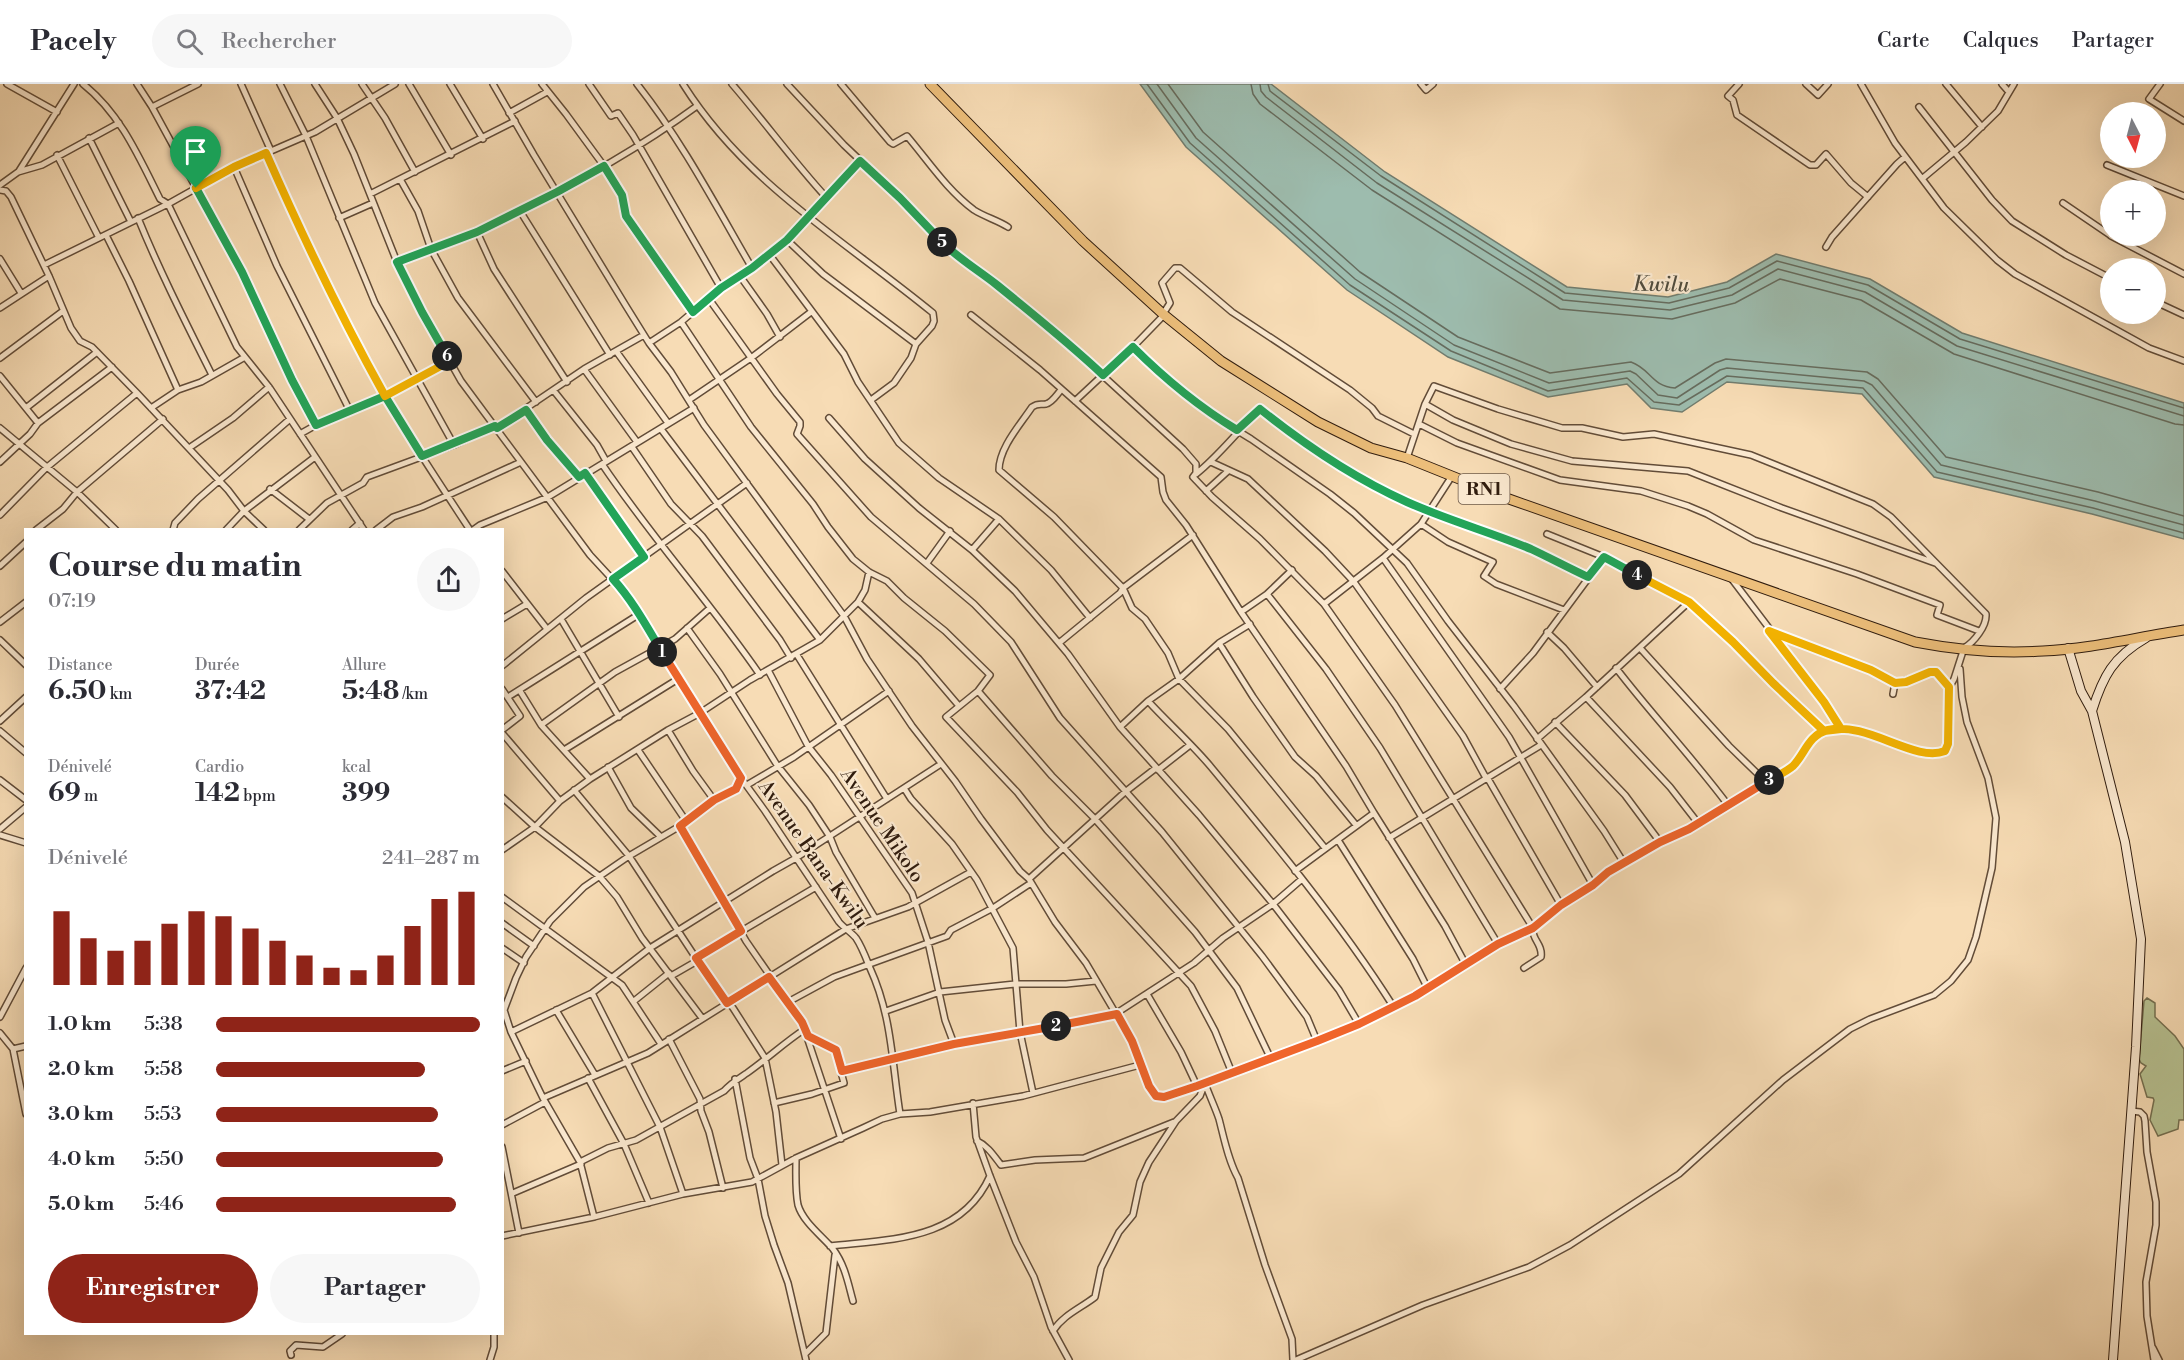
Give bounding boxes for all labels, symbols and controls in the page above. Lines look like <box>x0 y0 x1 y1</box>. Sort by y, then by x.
search box <box>152 14 572 68</box>
text: Pacely <box>30 24 116 59</box>
icon: search <box>173 25 206 58</box>
text: Rechercher <box>221 28 337 55</box>
text: Carte <box>1877 28 1930 54</box>
text: Calques <box>1963 28 2039 54</box>
text: Partager <box>2072 28 2154 54</box>
north arrow <box>2100 102 2166 168</box>
map controls <box>2100 102 2166 324</box>
pin <box>170 126 221 188</box>
icon: arrive <box>179 135 212 168</box>
button: + <box>2100 180 2166 246</box>
pin: 5 <box>927 227 957 257</box>
text: 5 <box>937 232 947 252</box>
button: − <box>2100 258 2166 324</box>
water label: Kwilu <box>1632 272 1690 298</box>
pin: 6 <box>432 341 462 371</box>
text: 6 <box>442 346 452 366</box>
road number: RN1 <box>1458 474 1510 504</box>
text: Course du matin <box>48 546 302 587</box>
button: share <box>417 548 480 611</box>
pin: 4 <box>1622 560 1652 590</box>
text: 4 <box>1632 565 1642 585</box>
text: 07:19 <box>48 589 96 614</box>
pin: 1 <box>647 637 677 667</box>
text: 1 <box>658 642 666 662</box>
text: Distance <box>48 655 113 675</box>
text: Durée <box>195 655 240 675</box>
text: Allure <box>342 655 386 675</box>
text: 6.50 <box>48 675 107 707</box>
text: 37:42 <box>195 675 266 707</box>
text: 5:48 <box>342 675 399 707</box>
text: km <box>107 684 132 704</box>
text: /km <box>399 684 428 704</box>
text: Dénivelé <box>48 757 112 777</box>
text: Cardio <box>195 757 244 777</box>
text: kcal <box>342 757 371 777</box>
street label: Avenue Mikolo <box>834 763 929 888</box>
pin: 3 <box>1754 765 1784 795</box>
text: 3 <box>1764 770 1774 790</box>
street label: Avenue Bana-Kwilu <box>752 775 874 935</box>
text: 69 <box>48 777 81 809</box>
text: 142 <box>195 777 240 809</box>
text: 399 <box>342 777 390 809</box>
text: m <box>81 786 98 806</box>
text: bpm <box>240 786 276 806</box>
text: Dénivelé <box>48 846 128 871</box>
text: 241–287 m <box>382 846 480 871</box>
pin: 2 <box>1041 1011 1071 1041</box>
text: 1.0 km <box>48 1012 112 1037</box>
text: 5:38 <box>144 1012 183 1037</box>
text: 2 <box>1051 1016 1061 1036</box>
text: 2.0 km <box>48 1057 114 1082</box>
text: 5:58 <box>144 1057 183 1082</box>
text: 3.0 km <box>48 1102 114 1127</box>
text: 5:53 <box>144 1102 182 1127</box>
text: 4.0 km <box>48 1147 115 1172</box>
text: 5:50 <box>144 1147 184 1172</box>
text: 5.0 km <box>48 1192 114 1217</box>
text: 5:46 <box>144 1192 184 1217</box>
button: Enregistrer <box>48 1254 258 1323</box>
button: Partager <box>270 1254 480 1323</box>

